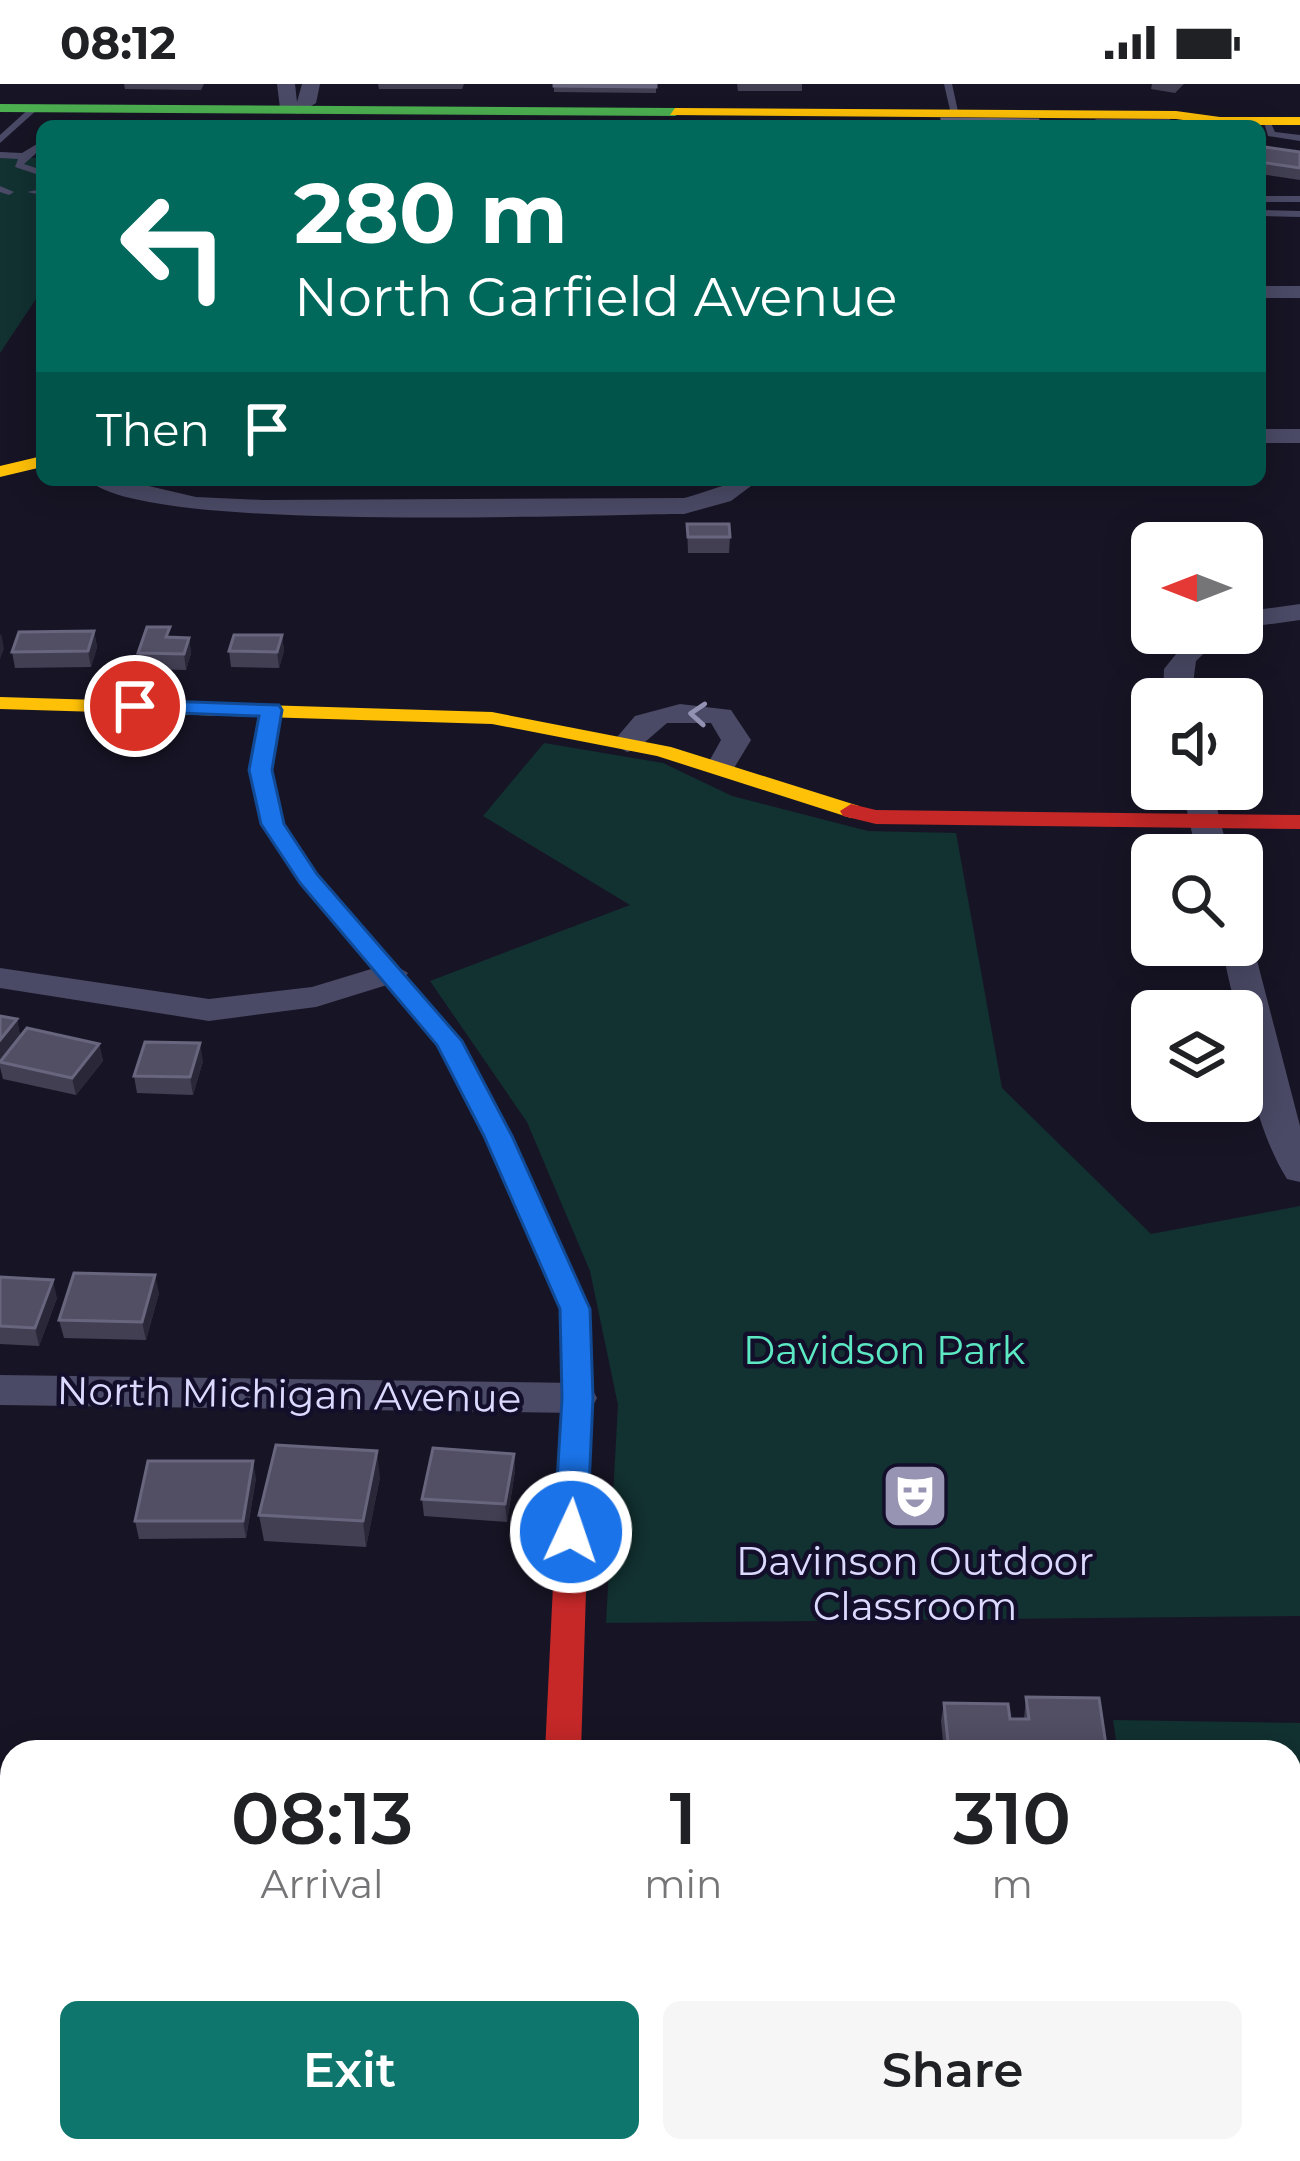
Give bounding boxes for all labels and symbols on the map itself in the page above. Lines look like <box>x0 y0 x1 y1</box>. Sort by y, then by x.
north arrow <box>1131 522 1263 654</box>
pin <box>84 655 186 757</box>
one-way arrow <box>688 701 707 727</box>
park label: Davidson Park <box>743 1326 1026 1374</box>
street label: North Michigan Avenue <box>56 1366 522 1422</box>
theatre icon: Davinson Outdoor Classroom <box>880 1461 950 1531</box>
position arrow <box>508 1469 634 1595</box>
place label: Davinson Outdoor Classroom <box>736 1537 1094 1630</box>

